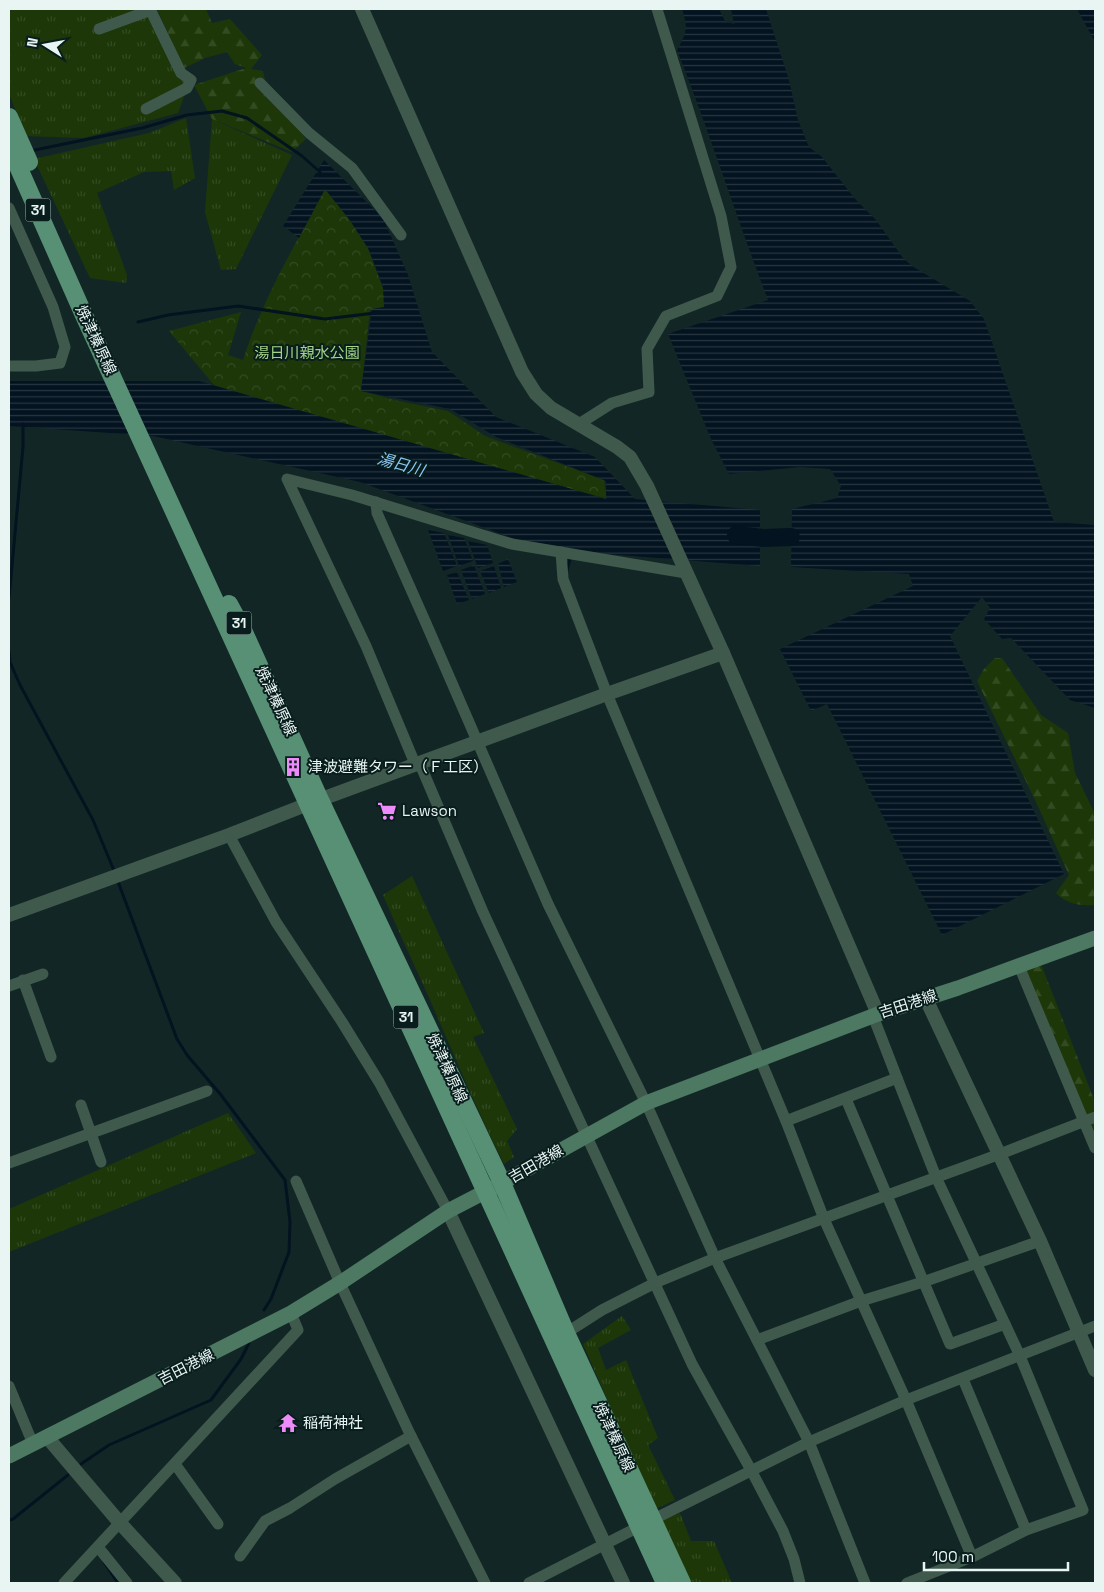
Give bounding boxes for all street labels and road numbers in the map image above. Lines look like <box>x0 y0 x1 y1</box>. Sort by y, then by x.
road number: 31 <box>26 198 50 222</box>
street label: 焼津榛原線 <box>72 302 121 378</box>
road number: 31 <box>226 612 252 634</box>
street label: 焼津榛原線 <box>252 663 301 739</box>
street label: 吉田港線 <box>876 985 939 1022</box>
road number: 31 <box>394 1006 418 1028</box>
street label: 焼津榛原線 <box>423 1030 472 1106</box>
street label: 吉田港線 <box>505 1140 566 1187</box>
street label: 吉田港線 <box>155 1344 217 1389</box>
street label: 焼津榛原線 <box>590 1399 639 1475</box>

